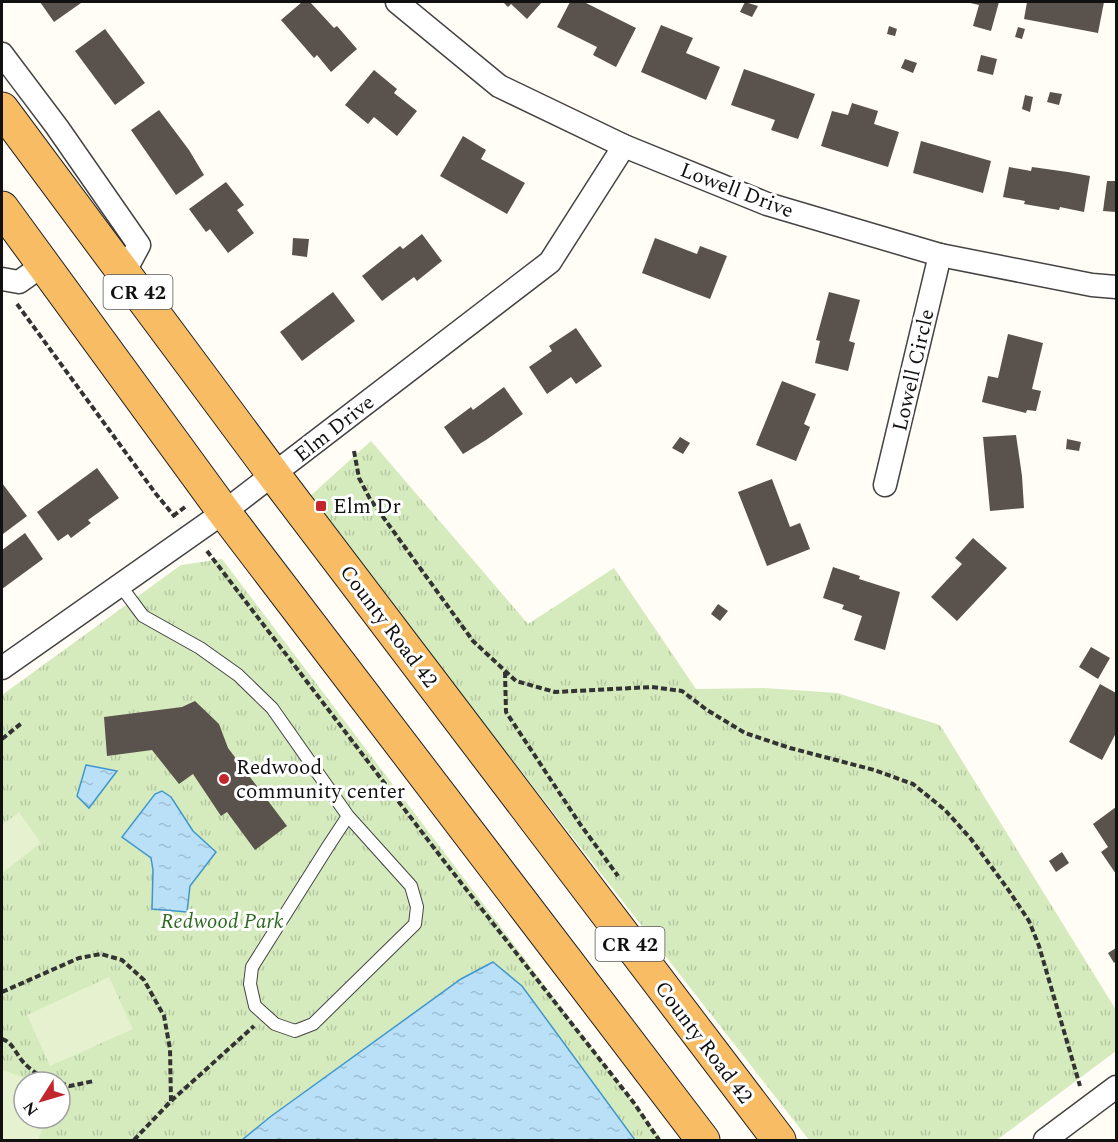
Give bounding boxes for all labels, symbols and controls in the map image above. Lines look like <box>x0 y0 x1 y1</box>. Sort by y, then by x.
street label: Lowell Drive <box>675 155 798 227</box>
road number: CR 42 <box>104 275 172 309</box>
street label: Lowell Circle <box>884 306 944 435</box>
street label: Elm Drive <box>287 387 382 471</box>
place label: Elm Dr <box>333 491 401 523</box>
marker: Elm Dr <box>314 499 328 513</box>
street label: County Road 42 <box>331 558 445 695</box>
place label: Redwood community center <box>236 752 405 808</box>
marker: Redwood community center <box>217 772 231 786</box>
park label: Redwood Park <box>161 906 284 938</box>
road number: CR 42 <box>596 927 664 961</box>
street label: County Road 42 <box>646 974 760 1111</box>
north arrow <box>12 1070 72 1130</box>
text: N <box>17 1096 44 1121</box>

